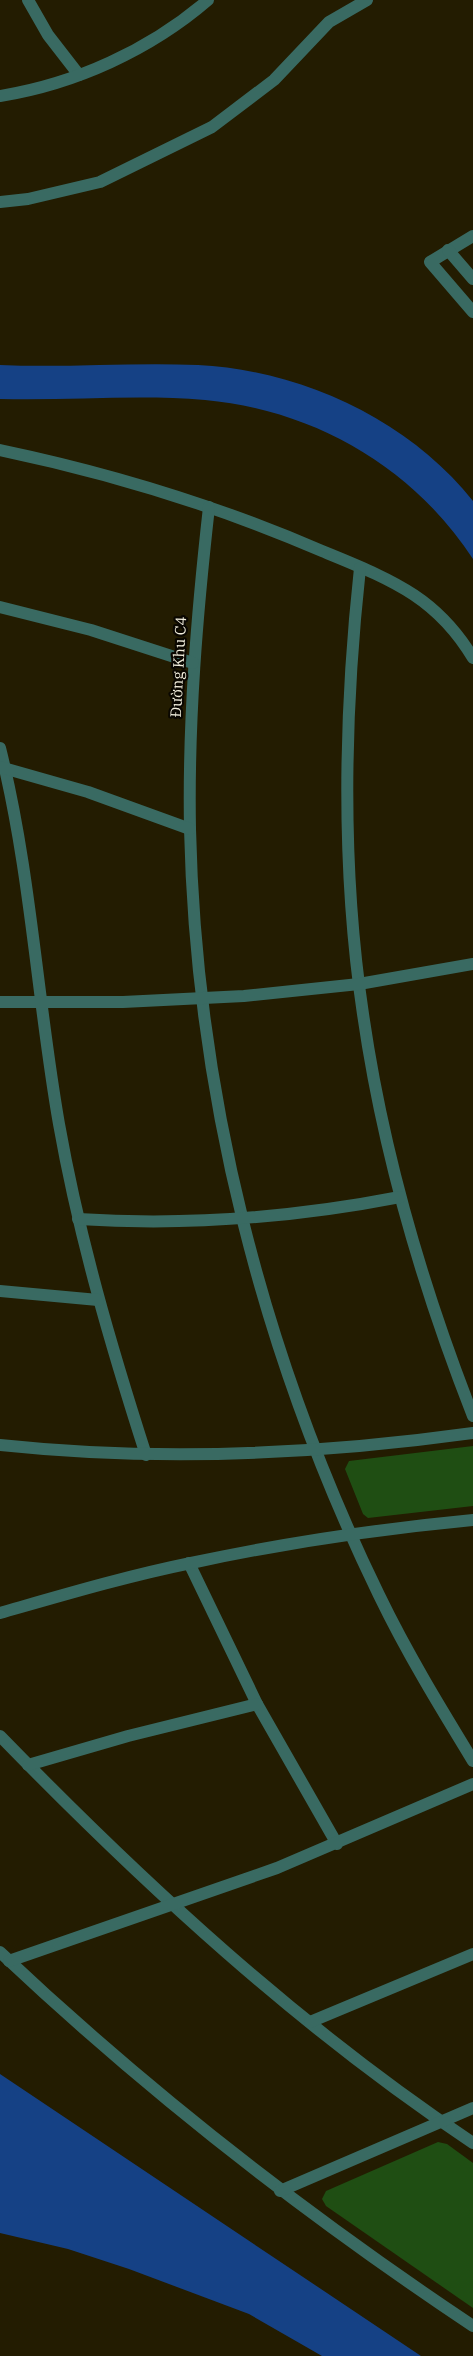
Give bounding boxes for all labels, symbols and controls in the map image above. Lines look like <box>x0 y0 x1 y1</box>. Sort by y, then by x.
street label: Đường Khu C4 <box>166 616 190 718</box>

